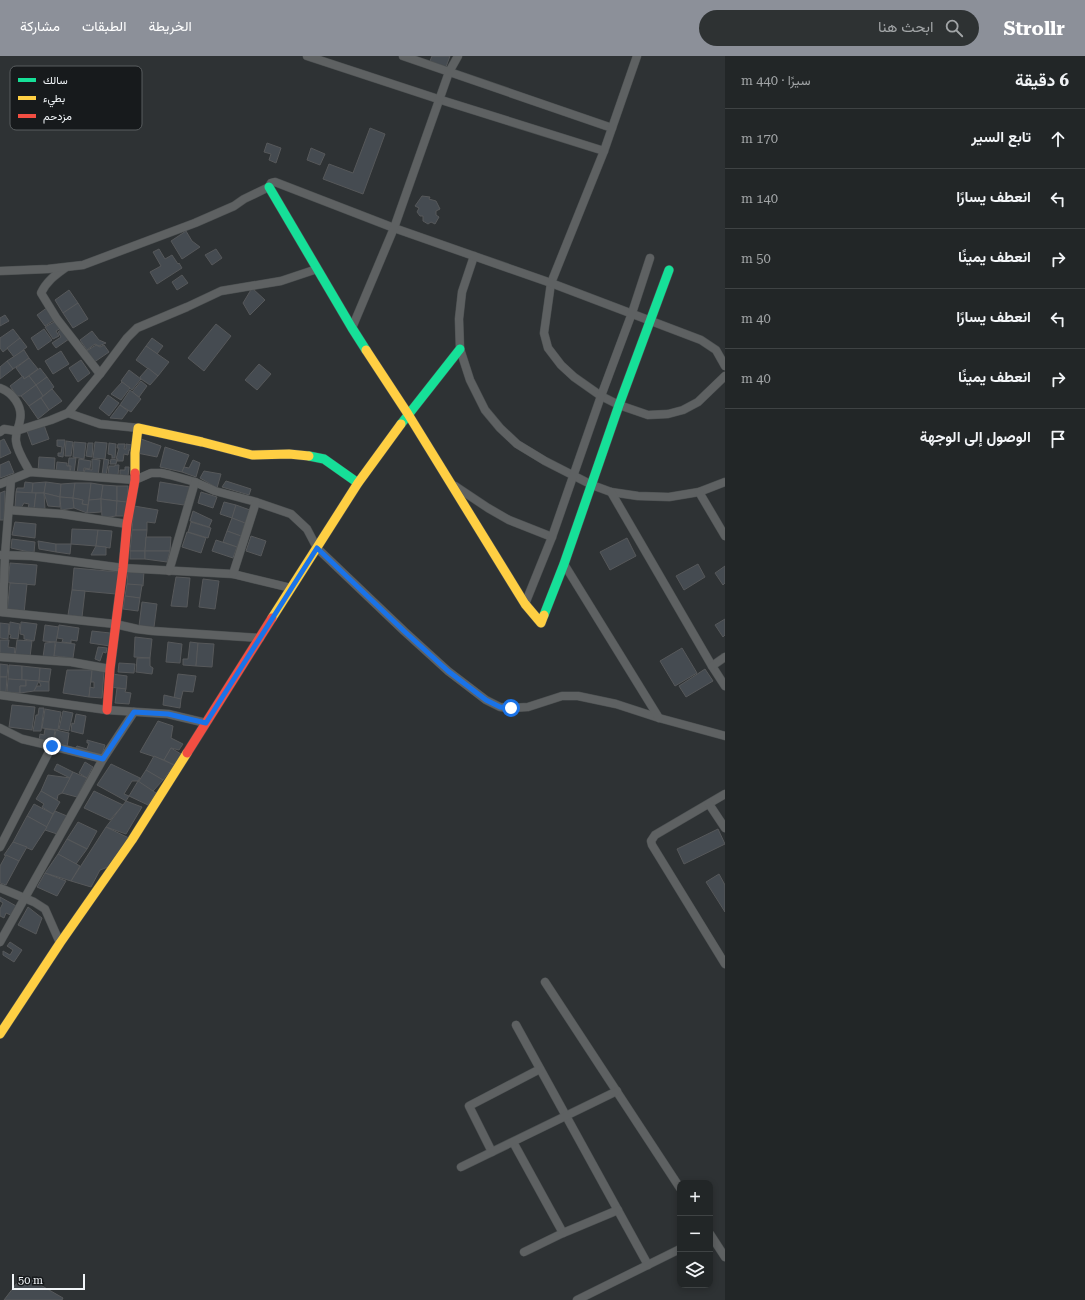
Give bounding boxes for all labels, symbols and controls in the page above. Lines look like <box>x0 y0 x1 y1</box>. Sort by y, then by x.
search box <box>699 10 979 46</box>
icon: search <box>943 17 965 39</box>
text: Strollr <box>1003 17 1065 40</box>
text: مشاركة <box>20 18 60 34</box>
text: الطبقات <box>82 18 126 34</box>
text: الخريطة <box>148 18 192 34</box>
text: ابحث هنا <box>878 18 933 36</box>
legend <box>10 66 142 130</box>
text: 6 دقيقة <box>1015 70 1069 90</box>
text: سيرًا · 440 m <box>741 73 810 88</box>
text: سالك <box>43 74 68 87</box>
text: بطيء <box>43 92 65 108</box>
text: مزدحم <box>43 110 72 124</box>
text: تابع السير <box>971 128 1031 146</box>
icon: ahead <box>1047 128 1069 150</box>
text: 170 m <box>741 131 778 146</box>
text: انعطف يسارًا <box>956 188 1031 206</box>
icon: left <box>1047 188 1069 210</box>
text: 140 m <box>741 191 778 206</box>
text: انعطف يمينًا <box>958 248 1031 266</box>
icon: right <box>1047 248 1069 270</box>
text: 50 m <box>741 251 771 266</box>
text: انعطف يسارًا <box>956 308 1031 326</box>
icon: left <box>1047 308 1069 330</box>
text: 40 m <box>741 311 771 326</box>
text: انعطف يمينًا <box>958 368 1031 386</box>
icon: right <box>1047 368 1069 390</box>
text: 40 m <box>741 371 771 386</box>
text: الوصول إلى الوجهة <box>920 428 1031 446</box>
icon: arrive <box>1047 428 1069 450</box>
route start <box>502 699 520 717</box>
route end <box>43 737 61 755</box>
map controls <box>677 1180 713 1288</box>
button: + <box>677 1180 713 1216</box>
button: − <box>677 1216 713 1252</box>
button: layers <box>677 1252 713 1288</box>
scale bar <box>12 1272 85 1291</box>
text: 50 m <box>18 1274 43 1287</box>

